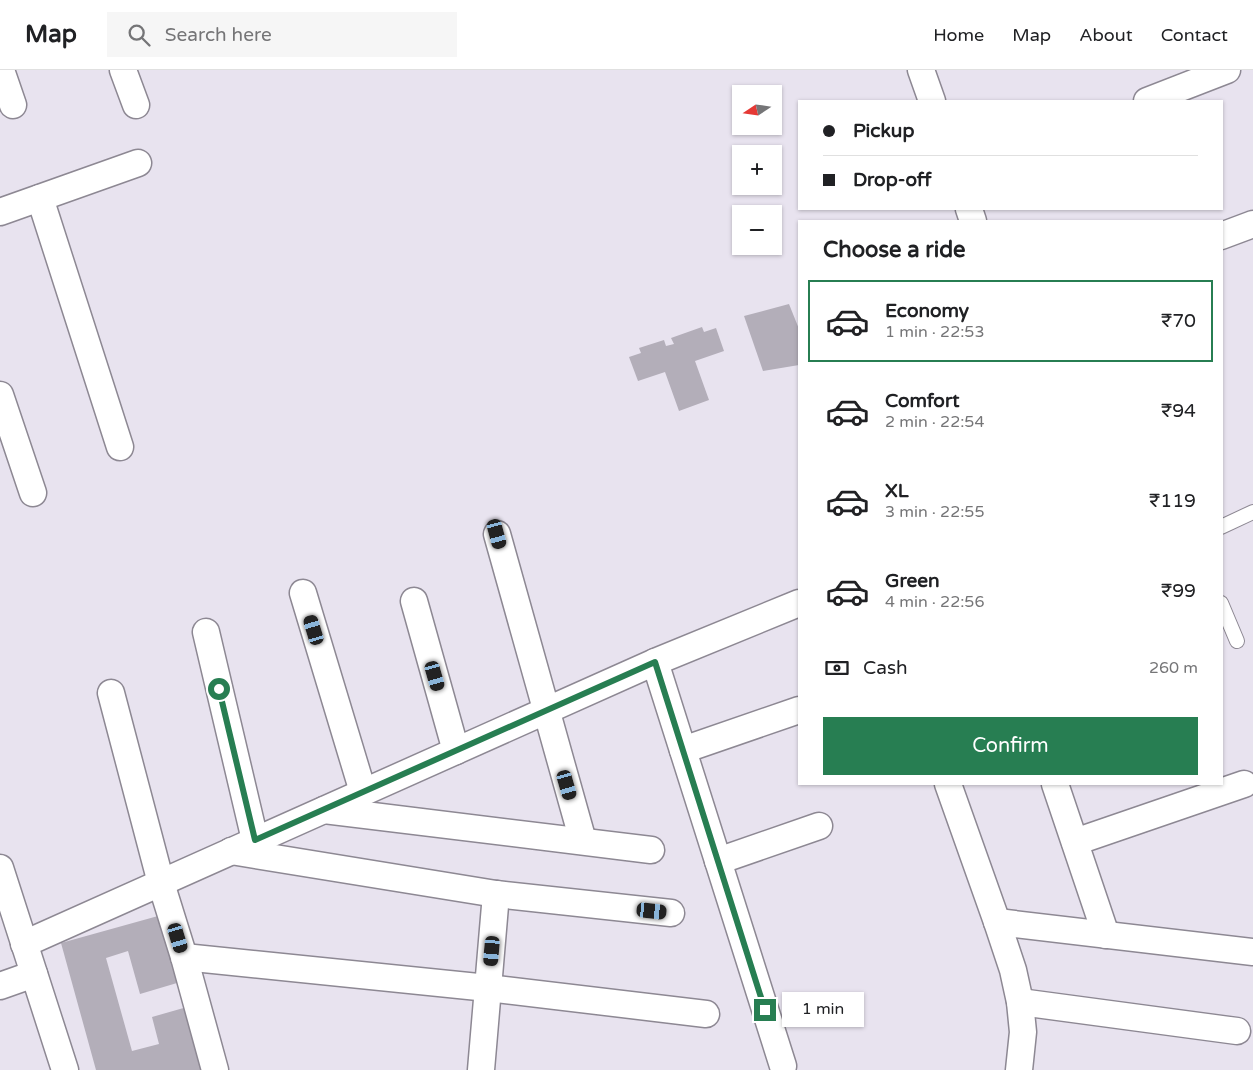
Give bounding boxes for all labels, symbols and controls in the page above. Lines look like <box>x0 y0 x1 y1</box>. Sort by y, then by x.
search box <box>107 12 457 57</box>
text: Map <box>25 20 77 49</box>
icon: search <box>125 21 153 49</box>
text: Search here <box>165 24 272 46</box>
text: Home <box>933 24 984 46</box>
text: Map <box>1012 24 1051 46</box>
text: About <box>1079 24 1133 46</box>
text: Contact <box>1161 24 1228 46</box>
north arrow <box>732 85 782 135</box>
map controls <box>732 85 782 255</box>
text: Pickup <box>853 120 914 142</box>
button: + <box>732 145 782 195</box>
text: Drop-off <box>853 169 932 191</box>
button: − <box>732 205 782 255</box>
text: Choose a ride <box>823 237 966 263</box>
icon: car <box>825 299 870 344</box>
text: Economy <box>885 300 969 322</box>
text: ₹70 <box>1161 310 1196 332</box>
text: 1 min · 22:53 <box>885 322 984 342</box>
icon: car <box>825 389 870 434</box>
text: Comfort <box>885 390 959 412</box>
text: ₹94 <box>1161 400 1196 422</box>
text: 2 min · 22:54 <box>885 412 984 432</box>
icon: car <box>825 479 870 524</box>
text: XL <box>885 480 909 502</box>
text: ₹119 <box>1149 490 1196 512</box>
text: 3 min · 22:55 <box>885 502 984 522</box>
car <box>485 518 508 550</box>
icon: car <box>825 569 870 614</box>
text: Green <box>885 570 939 592</box>
text: ₹99 <box>1161 580 1196 602</box>
text: 4 min · 22:56 <box>885 592 984 612</box>
car <box>302 613 325 647</box>
icon: cash <box>823 654 851 682</box>
text: Cash <box>863 657 908 679</box>
text: 260 m <box>1149 658 1198 678</box>
car <box>423 660 446 692</box>
route start <box>208 678 230 700</box>
button: Confirm <box>823 717 1198 775</box>
car <box>555 769 578 801</box>
car <box>636 902 667 920</box>
car <box>166 921 189 955</box>
car <box>483 935 500 967</box>
callout: 1 min <box>782 992 865 1028</box>
route end <box>754 999 776 1021</box>
text: 1 min <box>802 999 844 1019</box>

